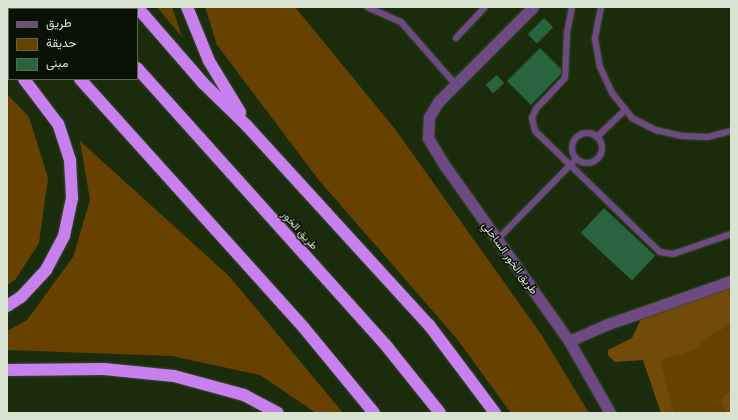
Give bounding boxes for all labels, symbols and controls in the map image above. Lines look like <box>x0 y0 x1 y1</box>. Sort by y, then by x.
legend <box>8 8 138 80</box>
text: طريق <box>46 15 71 30</box>
text: حديقة <box>46 35 76 50</box>
text: مبنى <box>46 55 68 70</box>
street label: طريق الخور <box>279 208 321 252</box>
street label: طريق الخور الساحلي <box>479 219 541 297</box>

